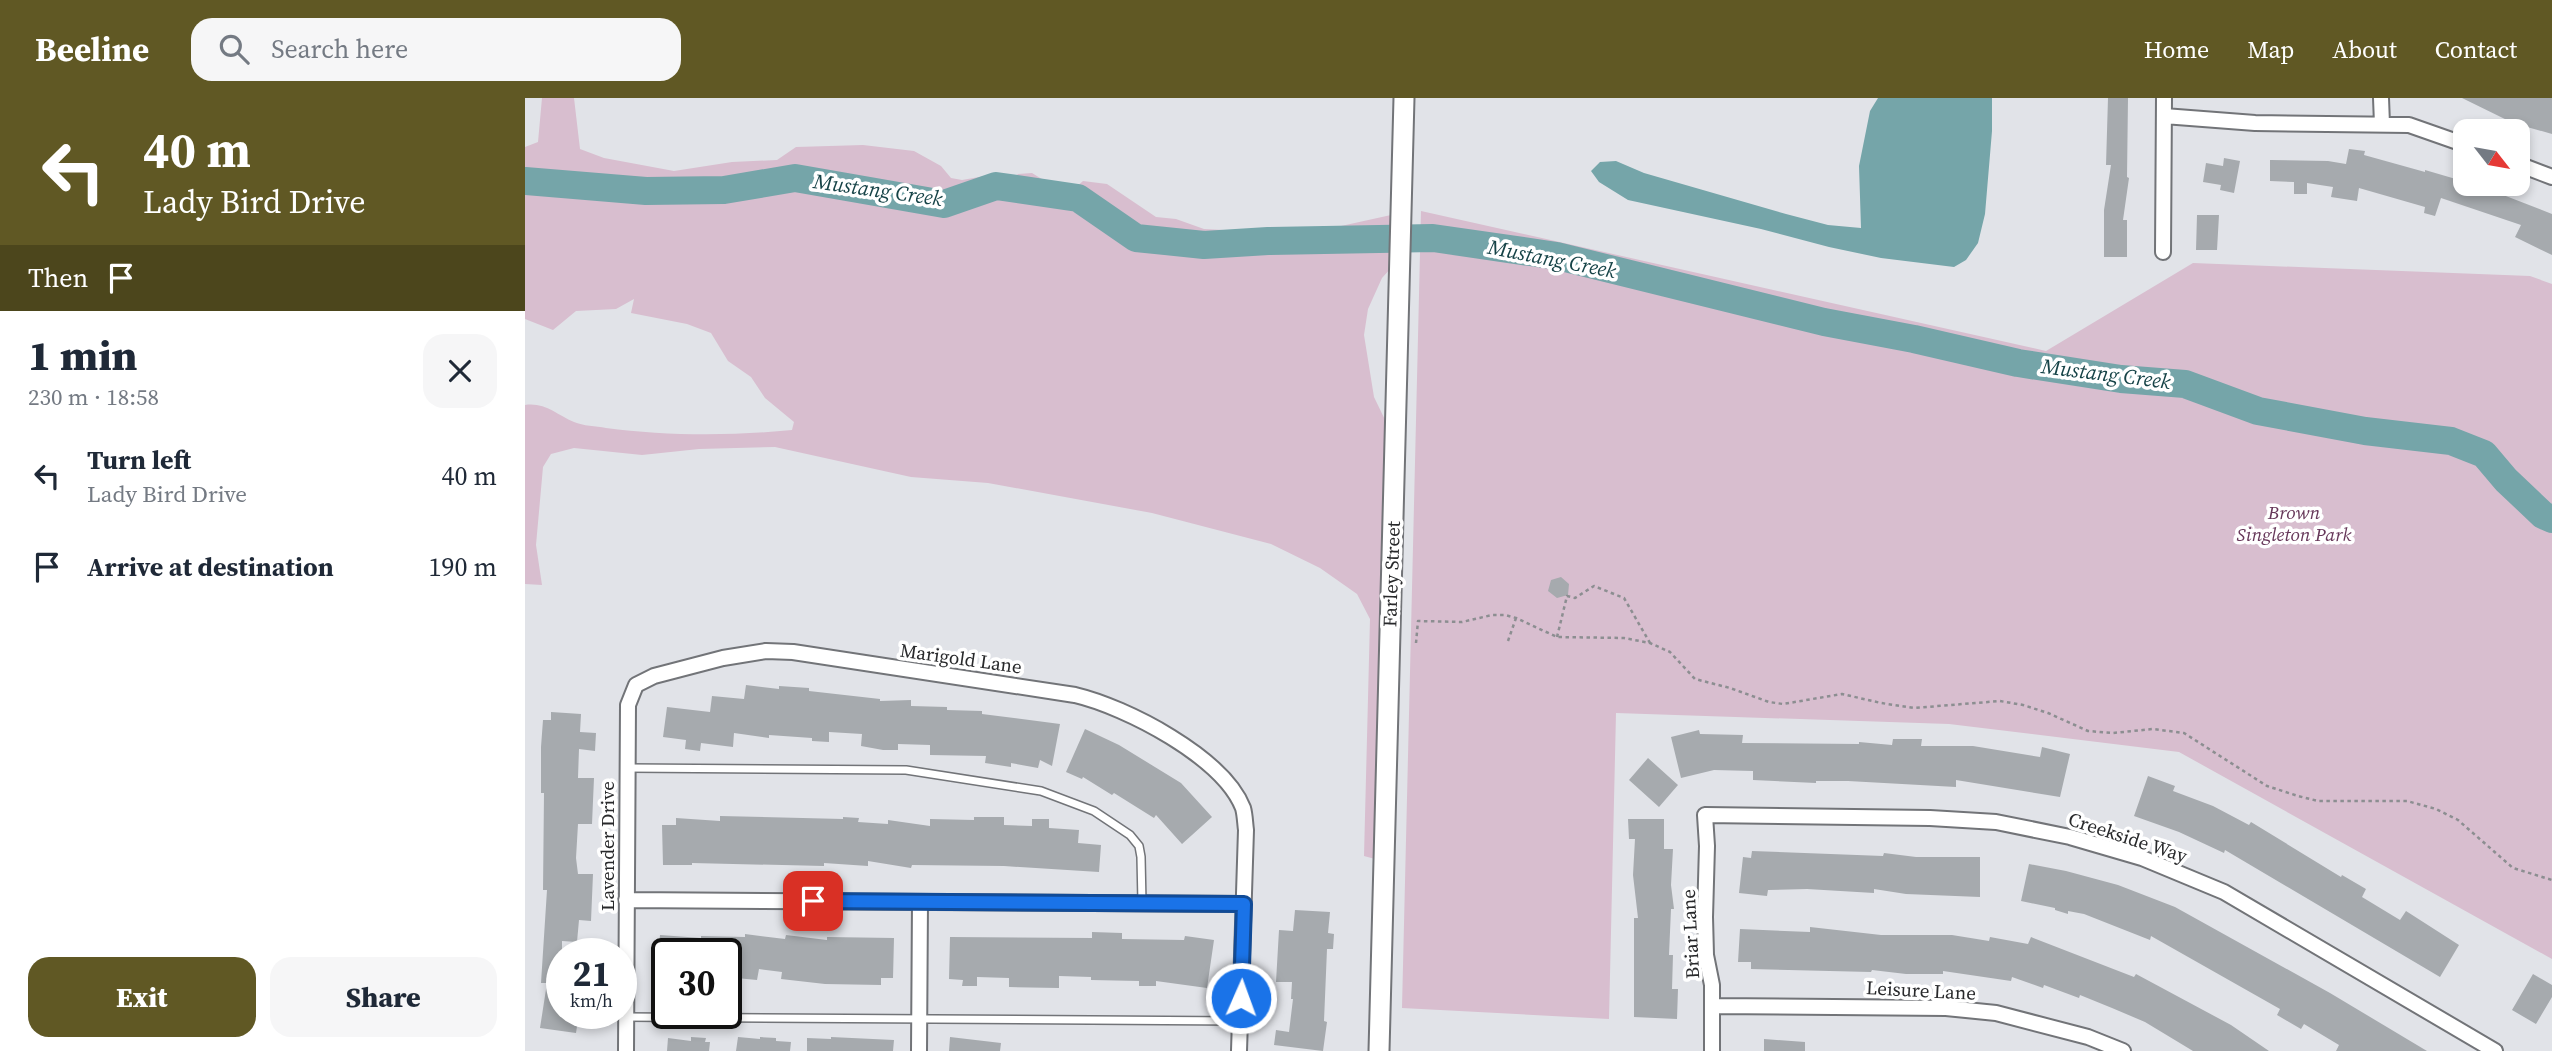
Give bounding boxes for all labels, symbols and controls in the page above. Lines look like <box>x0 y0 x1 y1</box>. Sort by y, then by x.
search box <box>191 18 681 81</box>
text: Beeline <box>35 27 149 72</box>
icon: search <box>215 30 253 68</box>
text: Search here <box>271 31 408 67</box>
text: Home <box>2144 33 2209 66</box>
text: Map <box>2247 33 2294 66</box>
text: About <box>2332 33 2397 66</box>
text: Contact <box>2435 33 2517 66</box>
text: 40 m <box>143 116 251 183</box>
north arrow <box>2453 119 2531 196</box>
map controls <box>2453 119 2530 196</box>
icon: left <box>28 126 119 217</box>
water label: Mustang Creek <box>811 166 945 213</box>
text: Lady Bird Drive <box>143 180 366 224</box>
water label: Mustang Creek <box>1485 232 1619 285</box>
icon: arrive <box>102 259 140 297</box>
text: Then <box>28 260 88 296</box>
text: 1 min <box>28 326 138 384</box>
button: close <box>423 334 497 408</box>
water label: Mustang Creek <box>2039 351 2172 396</box>
text: 230 m · 18:58 <box>28 381 159 413</box>
text: Turn left <box>87 442 191 478</box>
icon: left <box>28 457 66 495</box>
text: 40 m <box>442 458 497 494</box>
text: Lady Bird Drive <box>87 478 247 510</box>
park label: Brown Singleton Park <box>2237 499 2351 547</box>
street label: Farley Street <box>1376 520 1406 627</box>
icon: arrive <box>28 548 66 586</box>
text: Arrive at destination <box>87 549 334 585</box>
text: 190 m <box>429 549 497 585</box>
street label: Marigold Lane <box>898 637 1024 679</box>
street label: Lavender Drive <box>594 781 620 911</box>
street label: Creekside Way <box>2065 806 2191 869</box>
pin <box>783 871 843 931</box>
icon: arrive <box>794 882 832 920</box>
street label: Briar Lane <box>1675 888 1705 980</box>
speed limit sign: 30 <box>651 938 742 1029</box>
text: 21 <box>573 950 610 998</box>
button: Exit <box>28 957 256 1037</box>
button: Share <box>270 957 497 1037</box>
position arrow <box>1204 961 1278 1035</box>
street label: Leisure Lane <box>1865 974 1977 1006</box>
text: km/h <box>570 988 613 1013</box>

